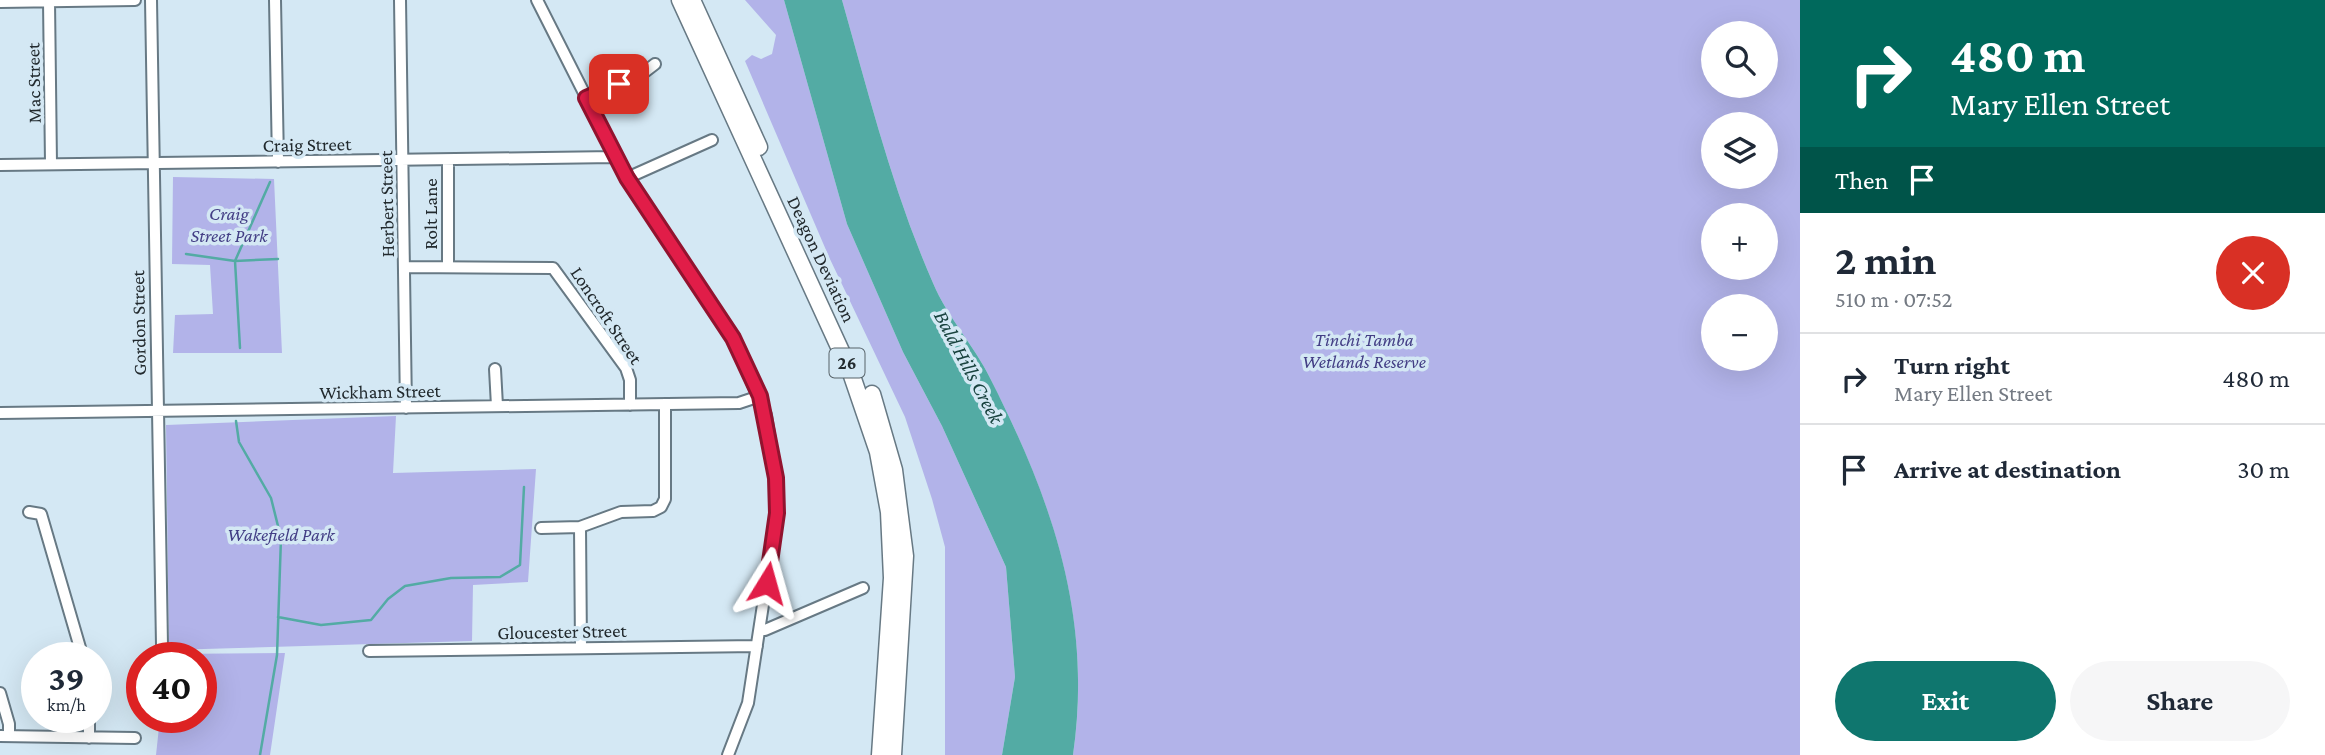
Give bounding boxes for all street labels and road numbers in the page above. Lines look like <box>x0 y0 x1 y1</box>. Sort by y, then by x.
street label: Mac Street <box>22 42 45 123</box>
street label: Craig Street <box>263 133 352 156</box>
street label: Herbert Street <box>375 150 398 258</box>
street label: Rolt Lane <box>420 178 441 250</box>
street label: Deagon Deviation <box>783 193 860 326</box>
street label: Loncroft Street <box>566 263 647 368</box>
street label: Gordon Street <box>127 269 150 376</box>
road number: 26 <box>830 348 864 377</box>
street label: Wickham Street <box>319 380 442 403</box>
street label: Gloucester Street <box>497 620 628 643</box>

